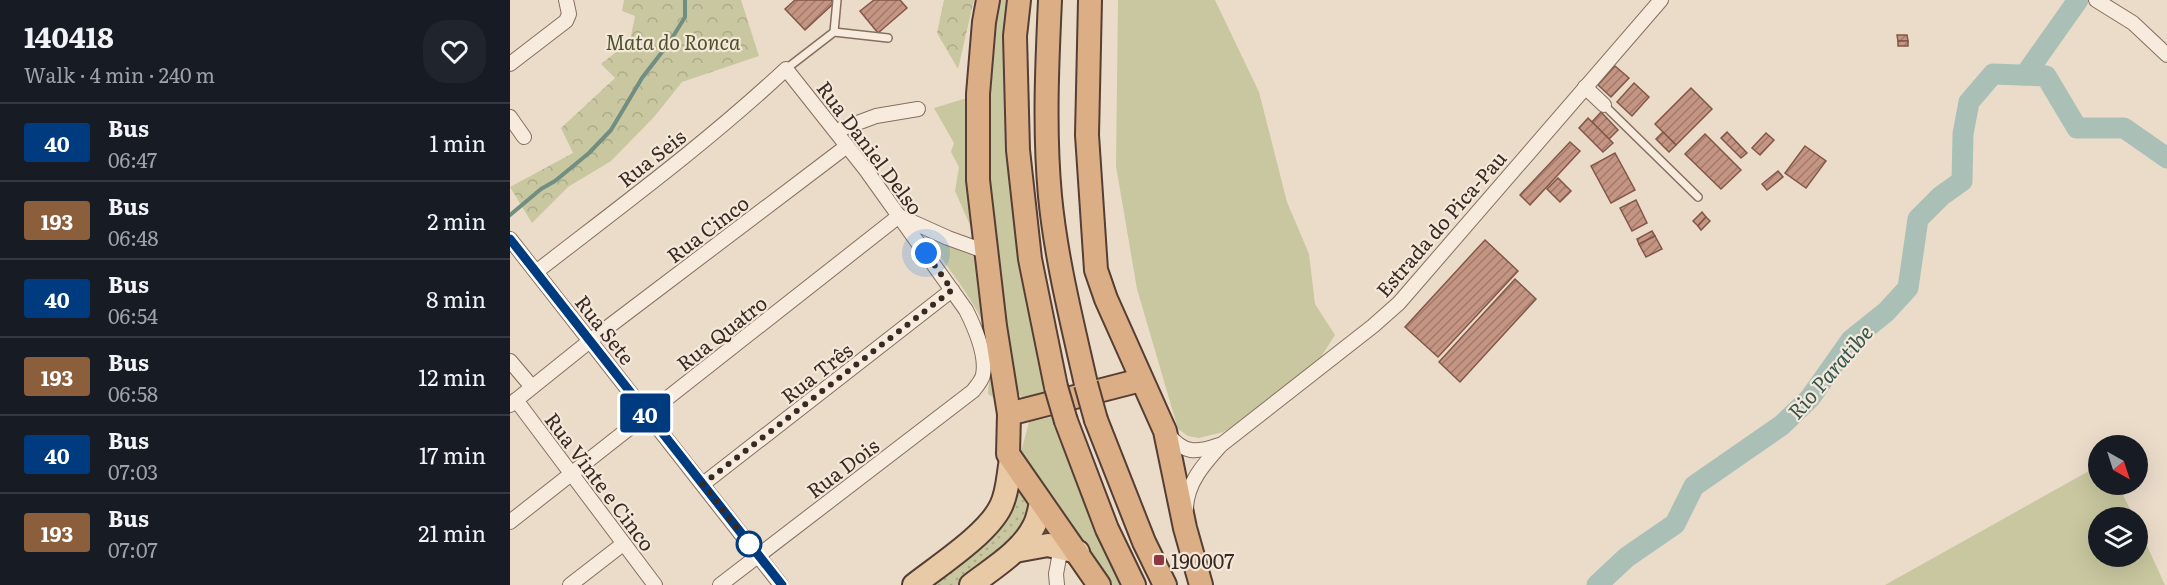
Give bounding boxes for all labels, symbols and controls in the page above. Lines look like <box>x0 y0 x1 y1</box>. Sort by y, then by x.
text: 140418 <box>24 15 114 57</box>
button: heart <box>423 20 486 83</box>
park label: Mata do Ronca <box>606 26 741 56</box>
text: Walk · 4 min · 240 m <box>24 59 215 89</box>
street label: Rua Daniel Delso <box>811 74 931 220</box>
text: Bus <box>108 111 149 144</box>
street label: Rua Seis <box>611 121 691 193</box>
text: 1 min <box>429 126 486 159</box>
text: 40 <box>44 127 70 158</box>
street label: Estrada do Pica-Pau <box>1368 143 1512 303</box>
text: 06:47 <box>108 144 157 174</box>
street label: Rua Cinco <box>659 187 755 269</box>
text: Bus <box>108 189 149 222</box>
text: 2 min <box>427 204 486 237</box>
text: 193 <box>41 205 73 236</box>
text: 06:48 <box>108 222 159 252</box>
your location <box>911 238 941 268</box>
text: Bus <box>108 267 149 300</box>
text: 8 min <box>426 282 486 315</box>
text: 40 <box>44 283 70 314</box>
street label: Rua Quatro <box>669 287 773 377</box>
street label: Rua Sete <box>569 288 643 370</box>
text: 06:54 <box>108 300 158 330</box>
water label: Rio Paratibe <box>1779 317 1879 425</box>
street label: Rua Três <box>774 334 858 410</box>
text: Bus <box>108 345 149 378</box>
text: 12 min <box>418 360 486 393</box>
text: 193 <box>41 361 73 392</box>
text: 06:58 <box>108 378 158 408</box>
line badge: 40 <box>618 394 672 432</box>
text: 40 <box>632 398 658 429</box>
street label: Rua Vinte e Cinco <box>539 405 663 557</box>
text: Bus <box>108 423 149 456</box>
street label: Rua Dois <box>800 430 884 504</box>
north arrow <box>2088 435 2148 495</box>
map controls <box>2088 435 2148 567</box>
text: 17 min <box>419 438 486 471</box>
text: 40 <box>44 439 70 470</box>
text: 07:03 <box>108 456 158 486</box>
text: Bus <box>108 501 149 534</box>
button: layers <box>2088 507 2148 567</box>
text: 21 min <box>418 516 486 549</box>
text: 193 <box>41 517 73 548</box>
unlabelled marker <box>736 531 762 557</box>
text: 07:07 <box>108 534 158 564</box>
place label: 190007 <box>1171 545 1234 575</box>
marker: 190007 <box>1152 553 1166 567</box>

